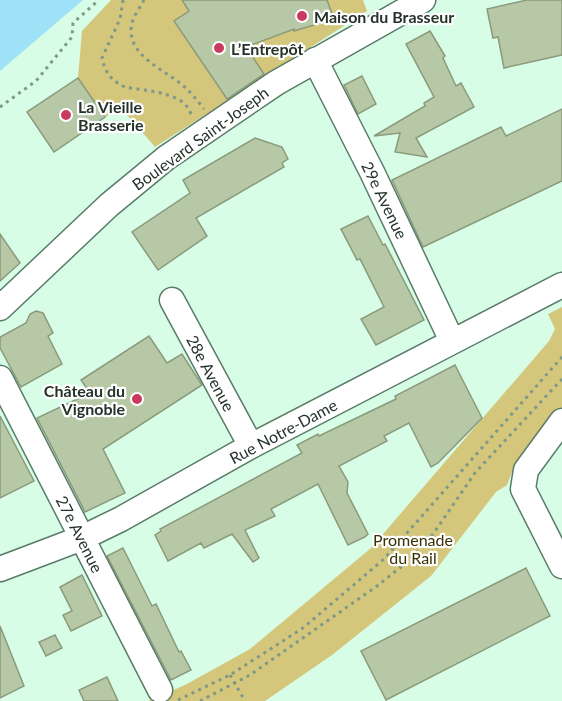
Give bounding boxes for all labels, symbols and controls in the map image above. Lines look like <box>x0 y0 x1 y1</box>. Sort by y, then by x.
place label: Maison du Brasseur <box>314 7 454 26</box>
marker: Maison du Brasseur <box>295 9 309 23</box>
place label: L’Entrepôt <box>231 39 304 58</box>
marker: L’Entrepôt <box>212 41 226 55</box>
street label: Boulevard Saint-Joseph <box>128 82 272 194</box>
place label: La Vieille Brasserie <box>78 97 144 134</box>
marker: La Vieille Brasserie <box>59 108 73 122</box>
street label: 29e Avenue <box>358 158 412 242</box>
street label: 28e Avenue <box>183 332 239 414</box>
place label: Château du Vignoble <box>44 381 125 418</box>
marker: Château du Vignoble <box>130 392 144 406</box>
street label: Rue Notre-Dame <box>226 395 340 467</box>
street label: 27e Avenue <box>53 492 107 576</box>
park label: Promenade du Rail <box>373 530 453 567</box>

